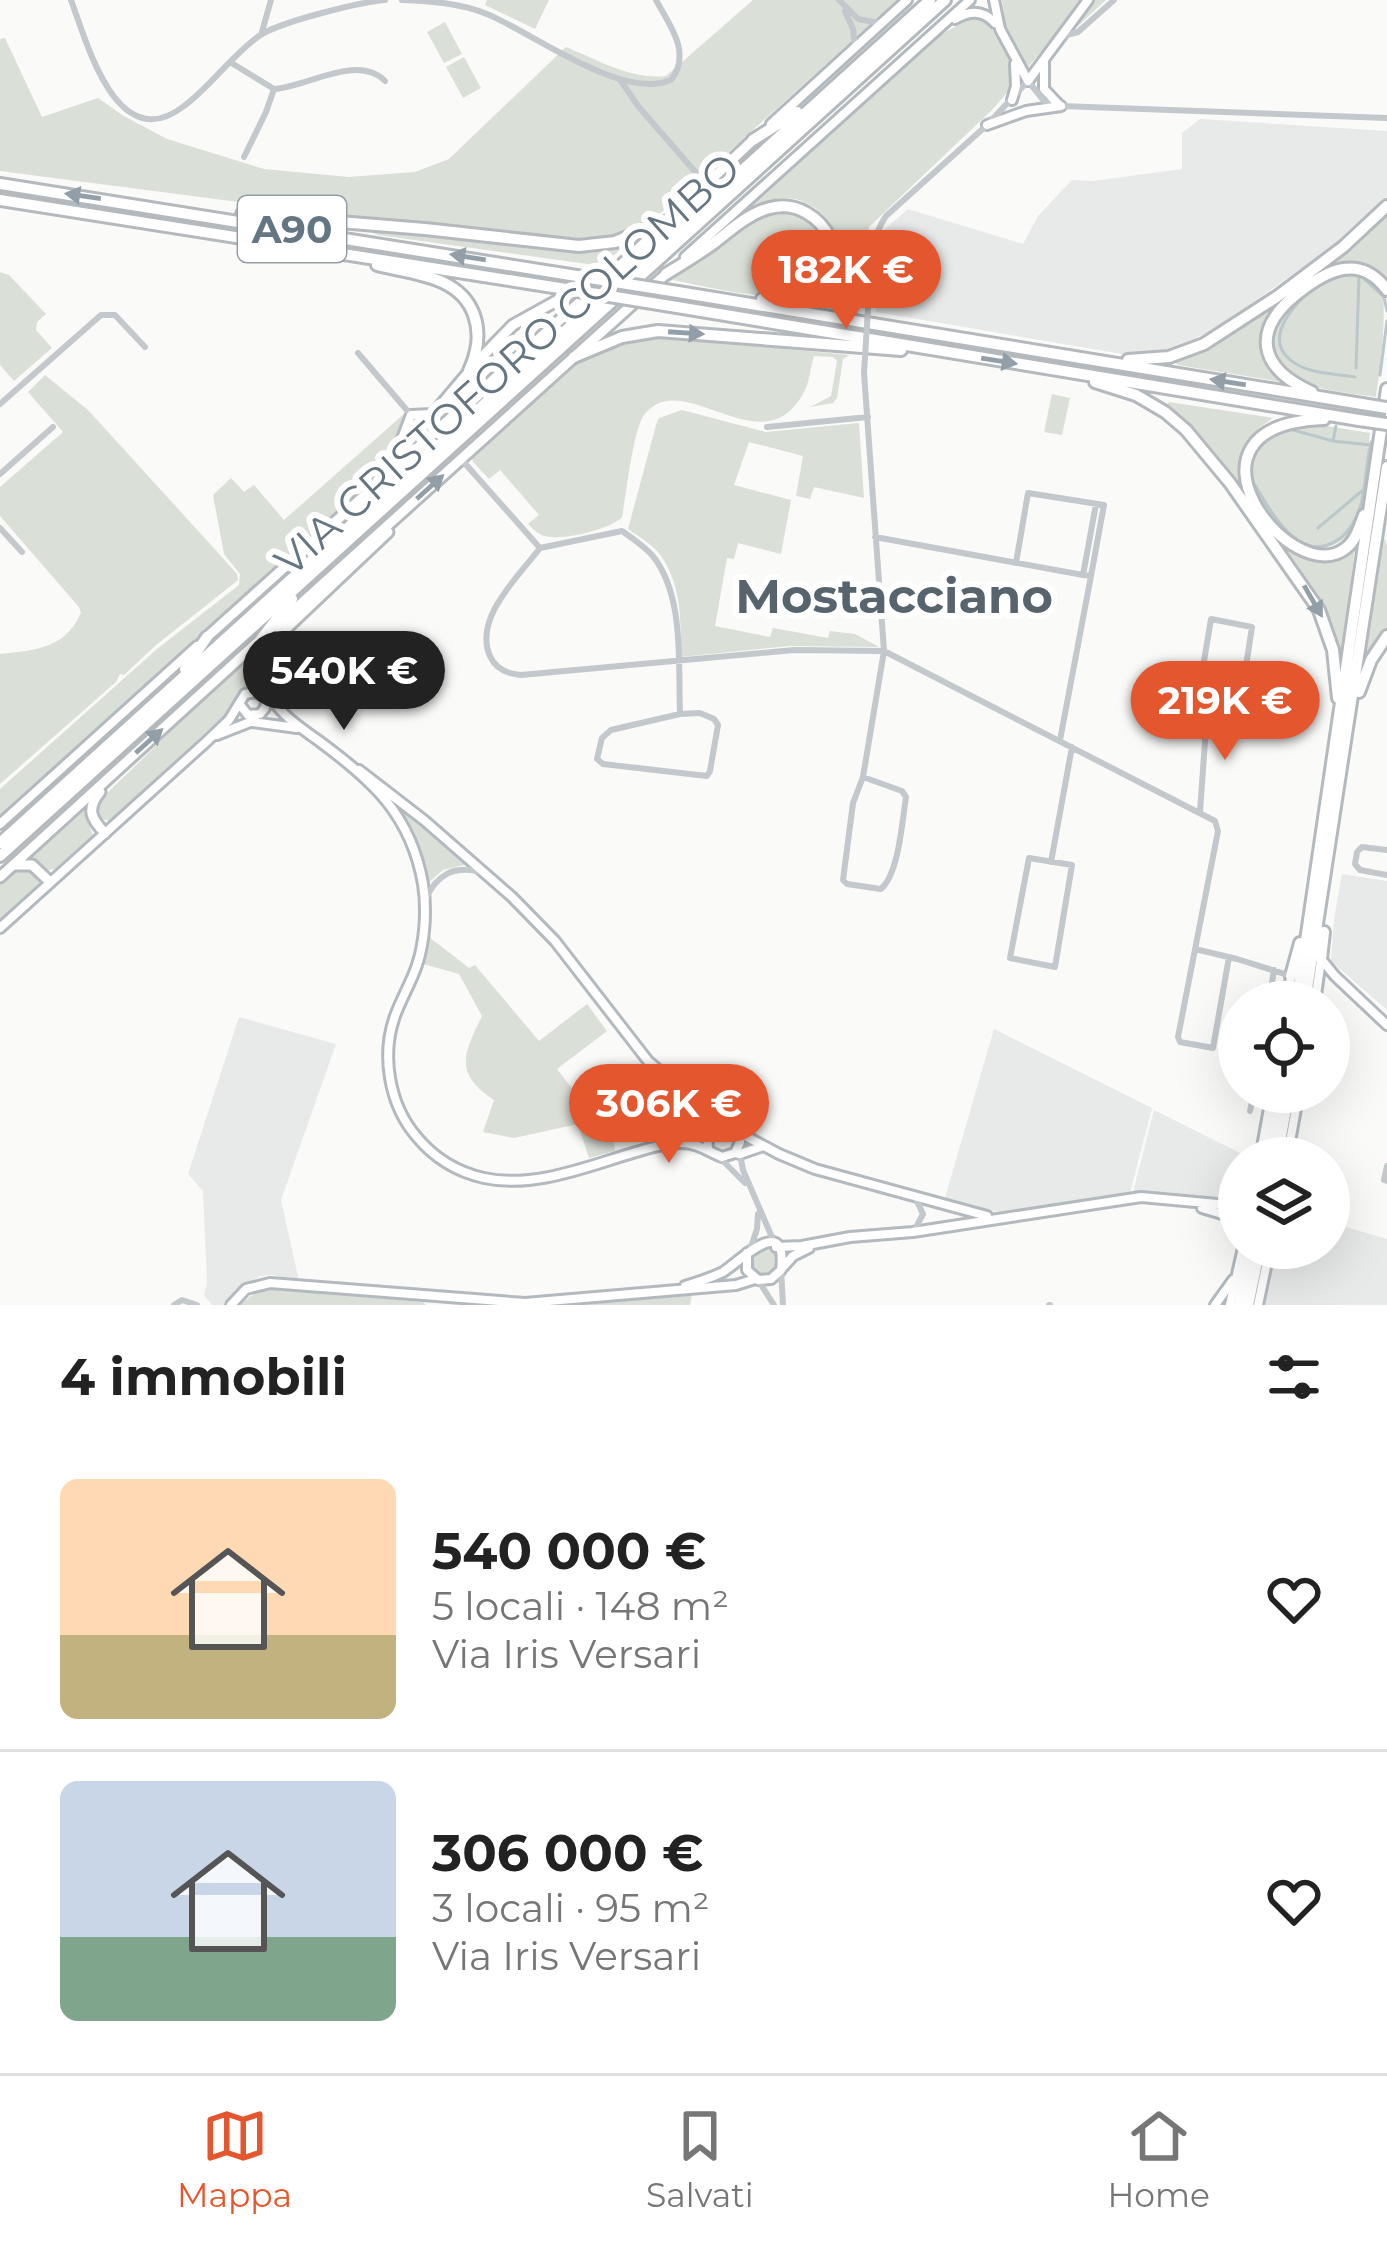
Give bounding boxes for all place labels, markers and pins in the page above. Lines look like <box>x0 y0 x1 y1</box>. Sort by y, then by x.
pin: 182K € <box>748 230 944 332</box>
pin: 540K € <box>246 631 442 733</box>
pin: 219K € <box>1127 661 1323 763</box>
pin: 306K € <box>571 1064 767 1166</box>

